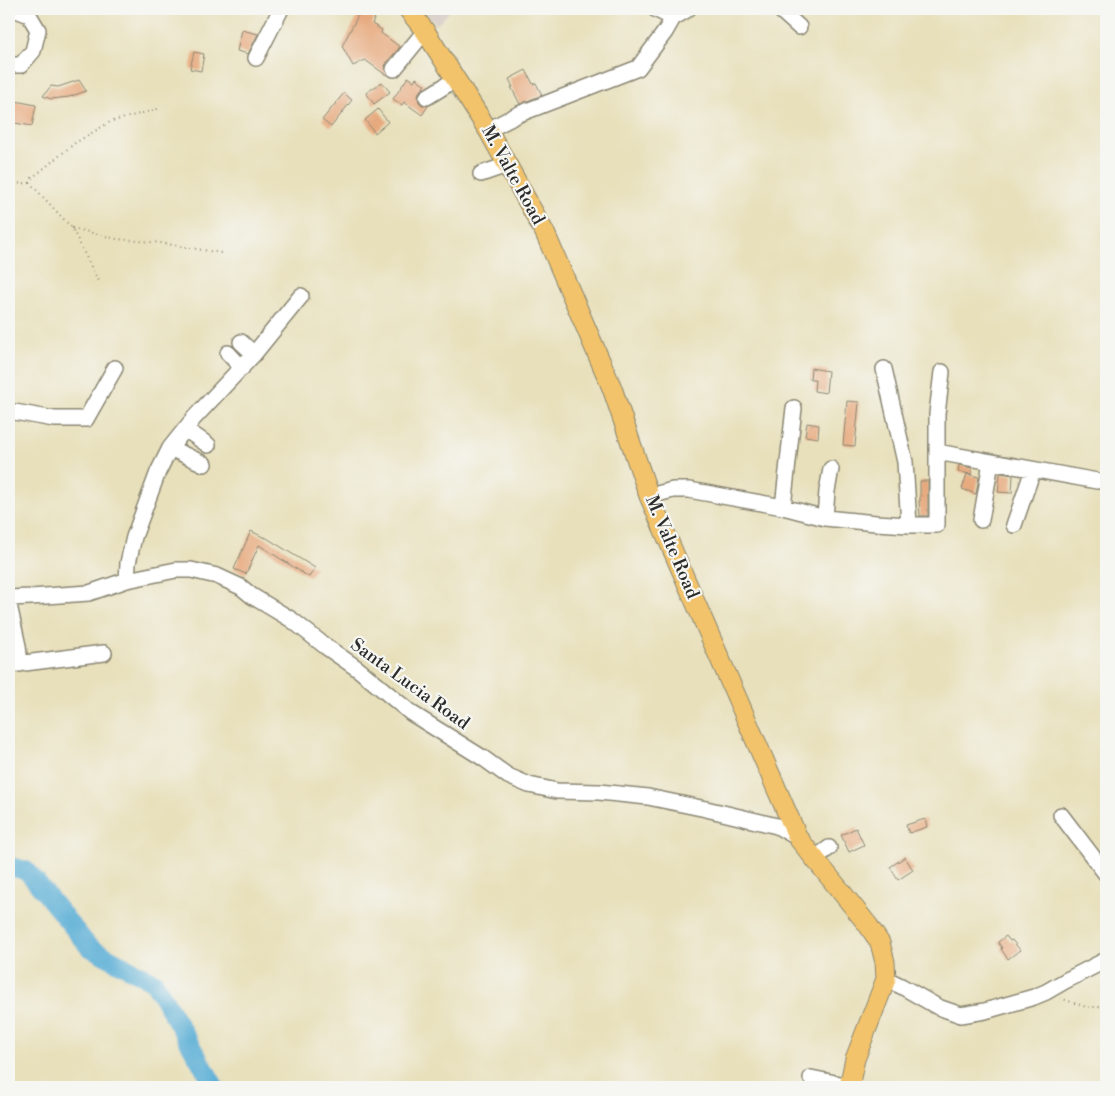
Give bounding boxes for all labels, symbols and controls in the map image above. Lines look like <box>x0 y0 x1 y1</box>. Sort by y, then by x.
street label: M. Valte Road <box>476 121 550 229</box>
street label: M. Valte Road <box>640 492 704 603</box>
street label: Santa Lucia Road <box>346 633 475 735</box>

